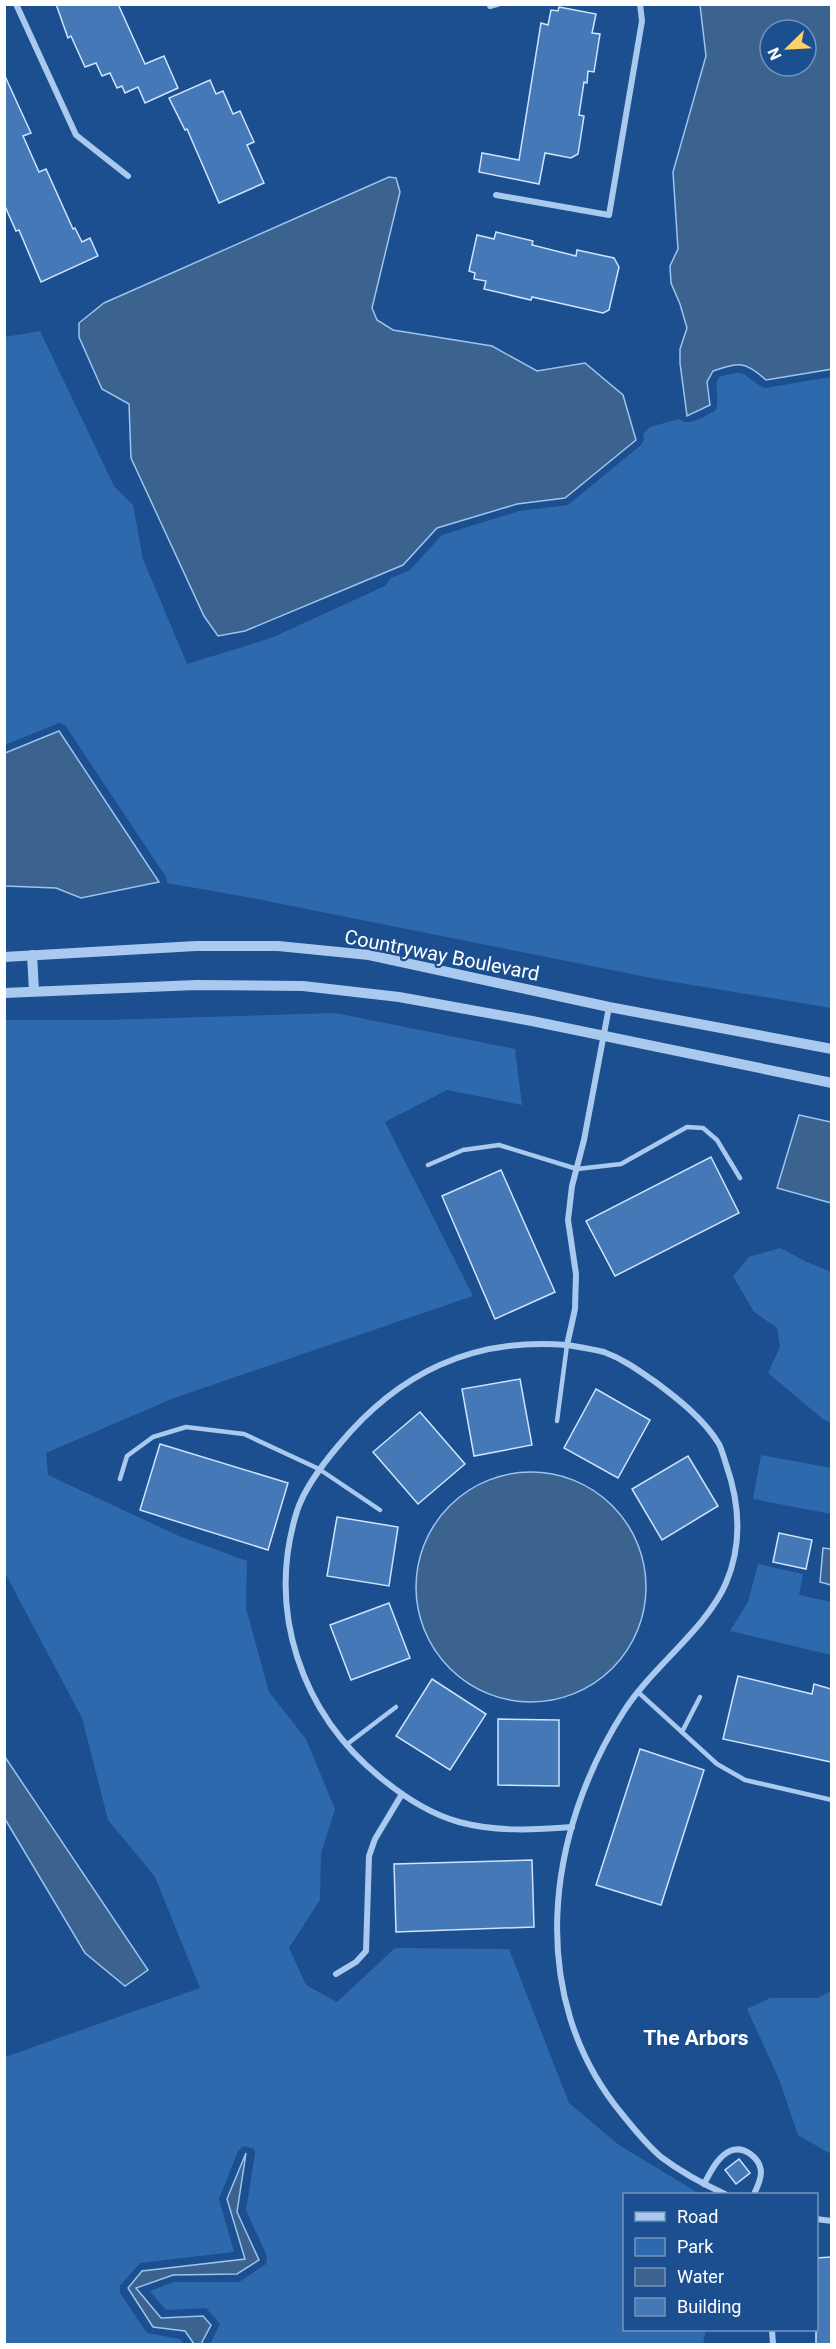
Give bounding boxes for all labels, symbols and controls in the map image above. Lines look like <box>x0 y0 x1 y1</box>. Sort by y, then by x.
north arrow <box>758 18 818 78</box>
text: N <box>764 45 786 63</box>
street label: Countryway Boulevard <box>342 924 542 986</box>
district label: The Arbors <box>643 2026 749 2050</box>
legend <box>623 2193 818 2331</box>
text: Road <box>677 2206 718 2227</box>
text: Park <box>677 2236 714 2257</box>
text: Water <box>677 2266 724 2287</box>
text: Building <box>677 2296 741 2317</box>

